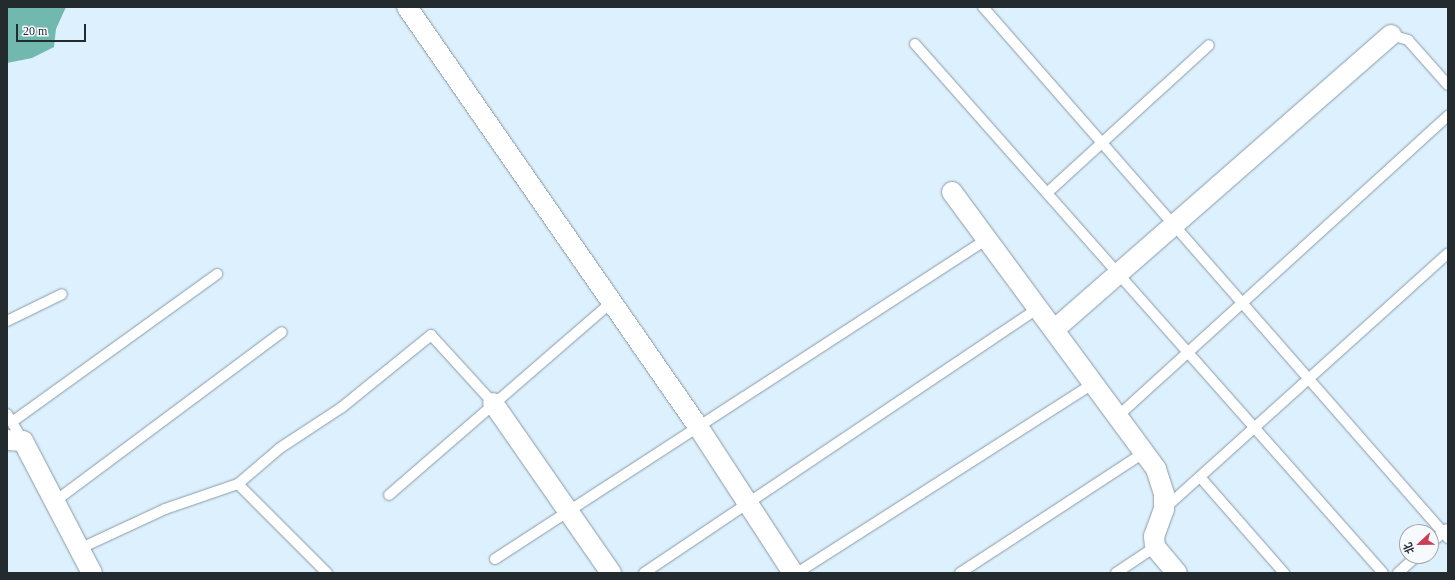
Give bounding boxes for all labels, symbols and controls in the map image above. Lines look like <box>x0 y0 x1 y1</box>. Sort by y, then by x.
scale bar <box>18 16 88 42</box>
text: 20 m <box>23 24 47 38</box>
north arrow <box>1399 524 1439 564</box>
text: 北 <box>1401 541 1416 555</box>

